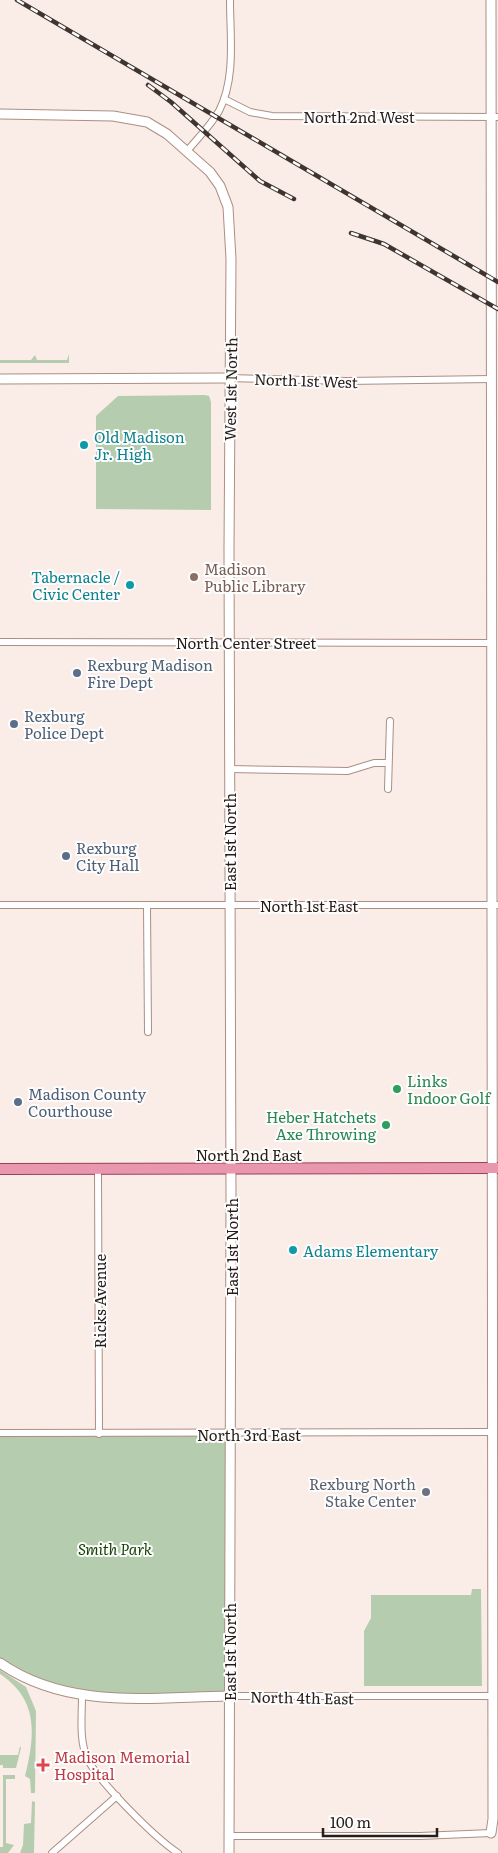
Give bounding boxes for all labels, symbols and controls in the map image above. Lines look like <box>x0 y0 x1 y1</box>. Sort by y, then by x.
street label: North 2nd West <box>303 105 415 128</box>
street label: West 1st North <box>218 337 242 441</box>
street label: North 1st West <box>254 367 358 393</box>
place label: Old Madison Jr. High <box>94 425 185 465</box>
marker: Old Madison Jr. High <box>78 439 90 451</box>
place label: Madison Public Library <box>204 557 306 597</box>
place label: Tabernacle / Civic Center <box>31 565 121 605</box>
marker: Madison Public Library <box>188 571 200 583</box>
marker: Tabernacle / Civic Center <box>124 579 136 591</box>
street label: North Center Street <box>176 631 316 654</box>
place label: Rexburg Madison Fire Dept <box>87 653 213 693</box>
marker: Rexburg Madison Fire Dept <box>71 667 83 679</box>
place label: Rexburg Police Dept <box>24 704 104 744</box>
marker: Rexburg Police Dept <box>8 718 20 730</box>
street label: East 1st North <box>218 793 241 891</box>
place label: Rexburg City Hall <box>76 836 139 876</box>
marker: Rexburg City Hall <box>60 850 72 862</box>
street label: North 1st East <box>260 894 358 917</box>
place label: Links Indoor Golf <box>407 1069 491 1109</box>
place label: Madison County Courthouse <box>28 1082 146 1122</box>
marker: Links Indoor Golf <box>391 1083 403 1095</box>
marker: Madison County Courthouse <box>12 1096 24 1108</box>
place label: Heber Hatchets Axe Throwing <box>266 1105 377 1145</box>
marker: Heber Hatchets Axe Throwing <box>380 1119 392 1131</box>
street label: North 2nd East <box>196 1143 302 1166</box>
street label: East 1st North <box>220 1198 243 1296</box>
place label: Adams Elementary <box>303 1239 439 1262</box>
marker: Adams Elementary <box>287 1244 299 1256</box>
street label: Ricks Avenue <box>88 1253 111 1348</box>
street label: North 3rd East <box>197 1423 301 1446</box>
place label: Rexburg North Stake Center <box>309 1472 416 1512</box>
marker: Rexburg North Stake Center <box>420 1486 432 1498</box>
park label: Smith Park <box>78 1537 153 1560</box>
street label: East 1st North <box>218 1603 241 1701</box>
street label: North 4th East <box>250 1685 354 1709</box>
place label: Madison Memorial Hospital <box>54 1745 190 1785</box>
marker: Madison Memorial Hospital <box>36 1758 50 1772</box>
scale bar <box>323 1806 437 1838</box>
text: 100 m <box>330 1810 371 1833</box>

